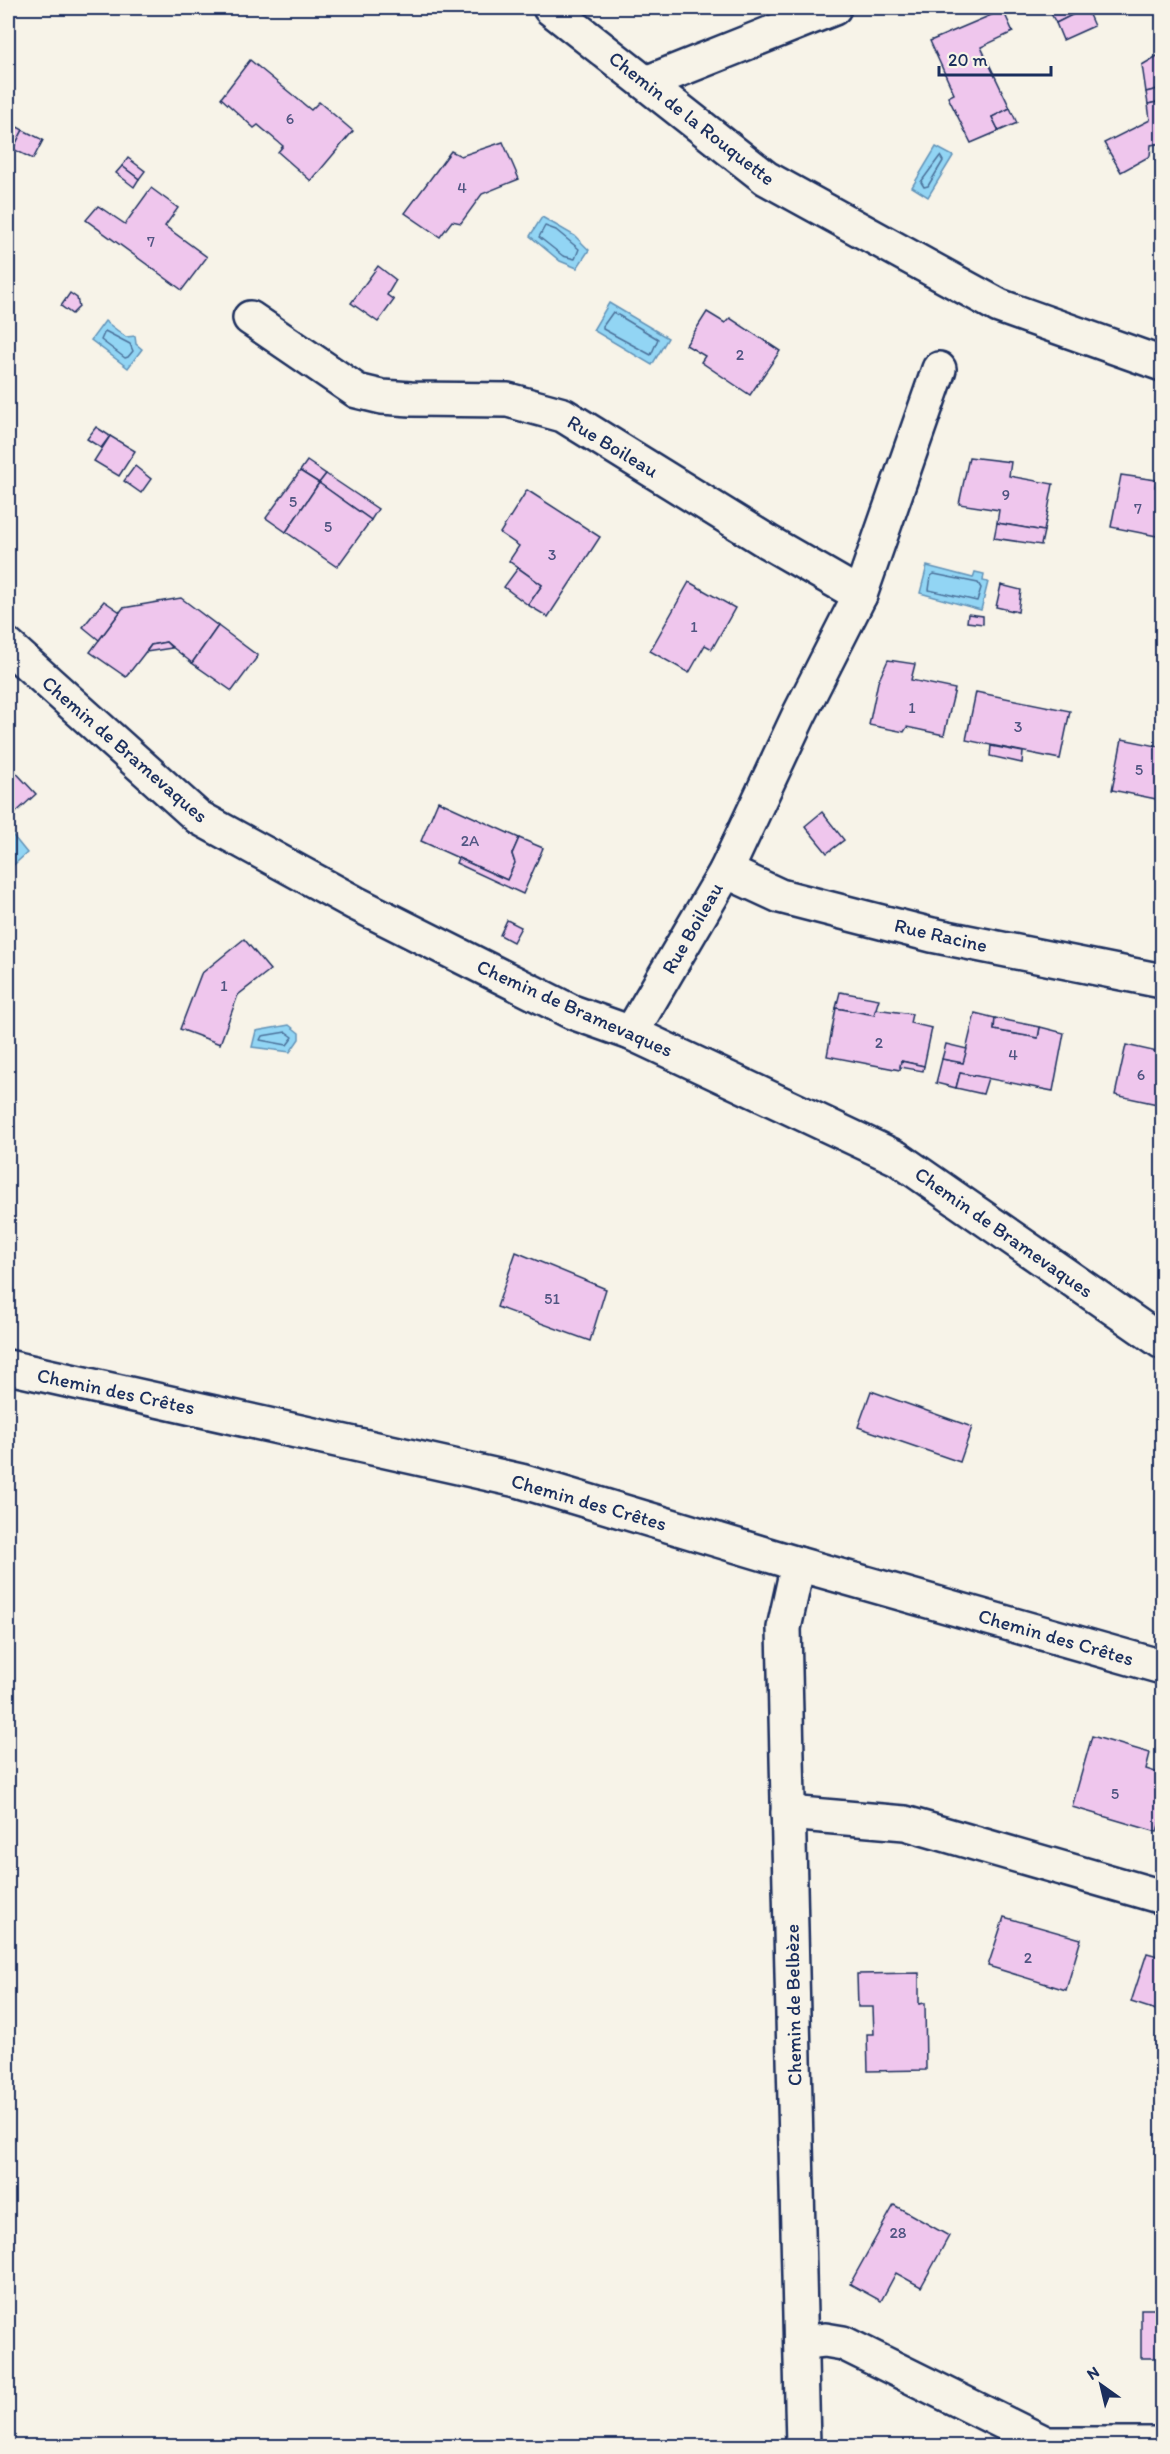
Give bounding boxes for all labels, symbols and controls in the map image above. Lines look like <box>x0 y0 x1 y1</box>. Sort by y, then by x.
scale bar <box>939 39 1052 77</box>
street label: Chemin de la Rouquette <box>604 46 780 190</box>
text: 20 m <box>948 49 988 71</box>
house number: 6 <box>286 109 294 128</box>
house number: 4 <box>457 178 467 197</box>
house number: 7 <box>147 232 155 251</box>
house number: 2 <box>736 345 745 364</box>
street label: Rue Boileau <box>563 410 663 482</box>
house number: 9 <box>1002 485 1010 504</box>
house number: 5 <box>289 492 297 511</box>
house number: 7 <box>1134 499 1142 518</box>
house number: 5 <box>324 517 332 536</box>
house number: 3 <box>548 545 557 564</box>
house number: 1 <box>690 617 698 636</box>
street label: Chemin de Bramevaques <box>37 670 213 828</box>
house number: 1 <box>908 698 916 717</box>
house number: 3 <box>1014 717 1023 736</box>
house number: 5 <box>1135 760 1143 779</box>
house number: 2A <box>461 831 479 850</box>
street label: Rue Boileau <box>656 878 728 978</box>
street label: Rue Racine <box>892 913 990 957</box>
street label: Chemin de Bramevaques <box>473 954 677 1062</box>
house number: 1 <box>220 976 228 995</box>
house number: 2 <box>875 1033 884 1052</box>
house number: 4 <box>1008 1045 1018 1064</box>
house number: 6 <box>1137 1065 1145 1084</box>
street label: Chemin de Bramevaques <box>910 1161 1098 1303</box>
house number: 51 <box>544 1289 560 1308</box>
street label: Chemin des Crêtes <box>35 1363 197 1419</box>
street label: Chemin des Crêtes <box>508 1468 670 1536</box>
street label: Chemin des Crêtes <box>975 1603 1137 1671</box>
house number: 5 <box>1111 1784 1119 1803</box>
street label: Chemin de Belbèze <box>780 1924 806 2086</box>
house number: 2 <box>1024 1948 1033 1967</box>
house number: 28 <box>889 2223 907 2242</box>
north arrow <box>1071 2355 1131 2415</box>
text: N <box>1083 2362 1103 2384</box>

